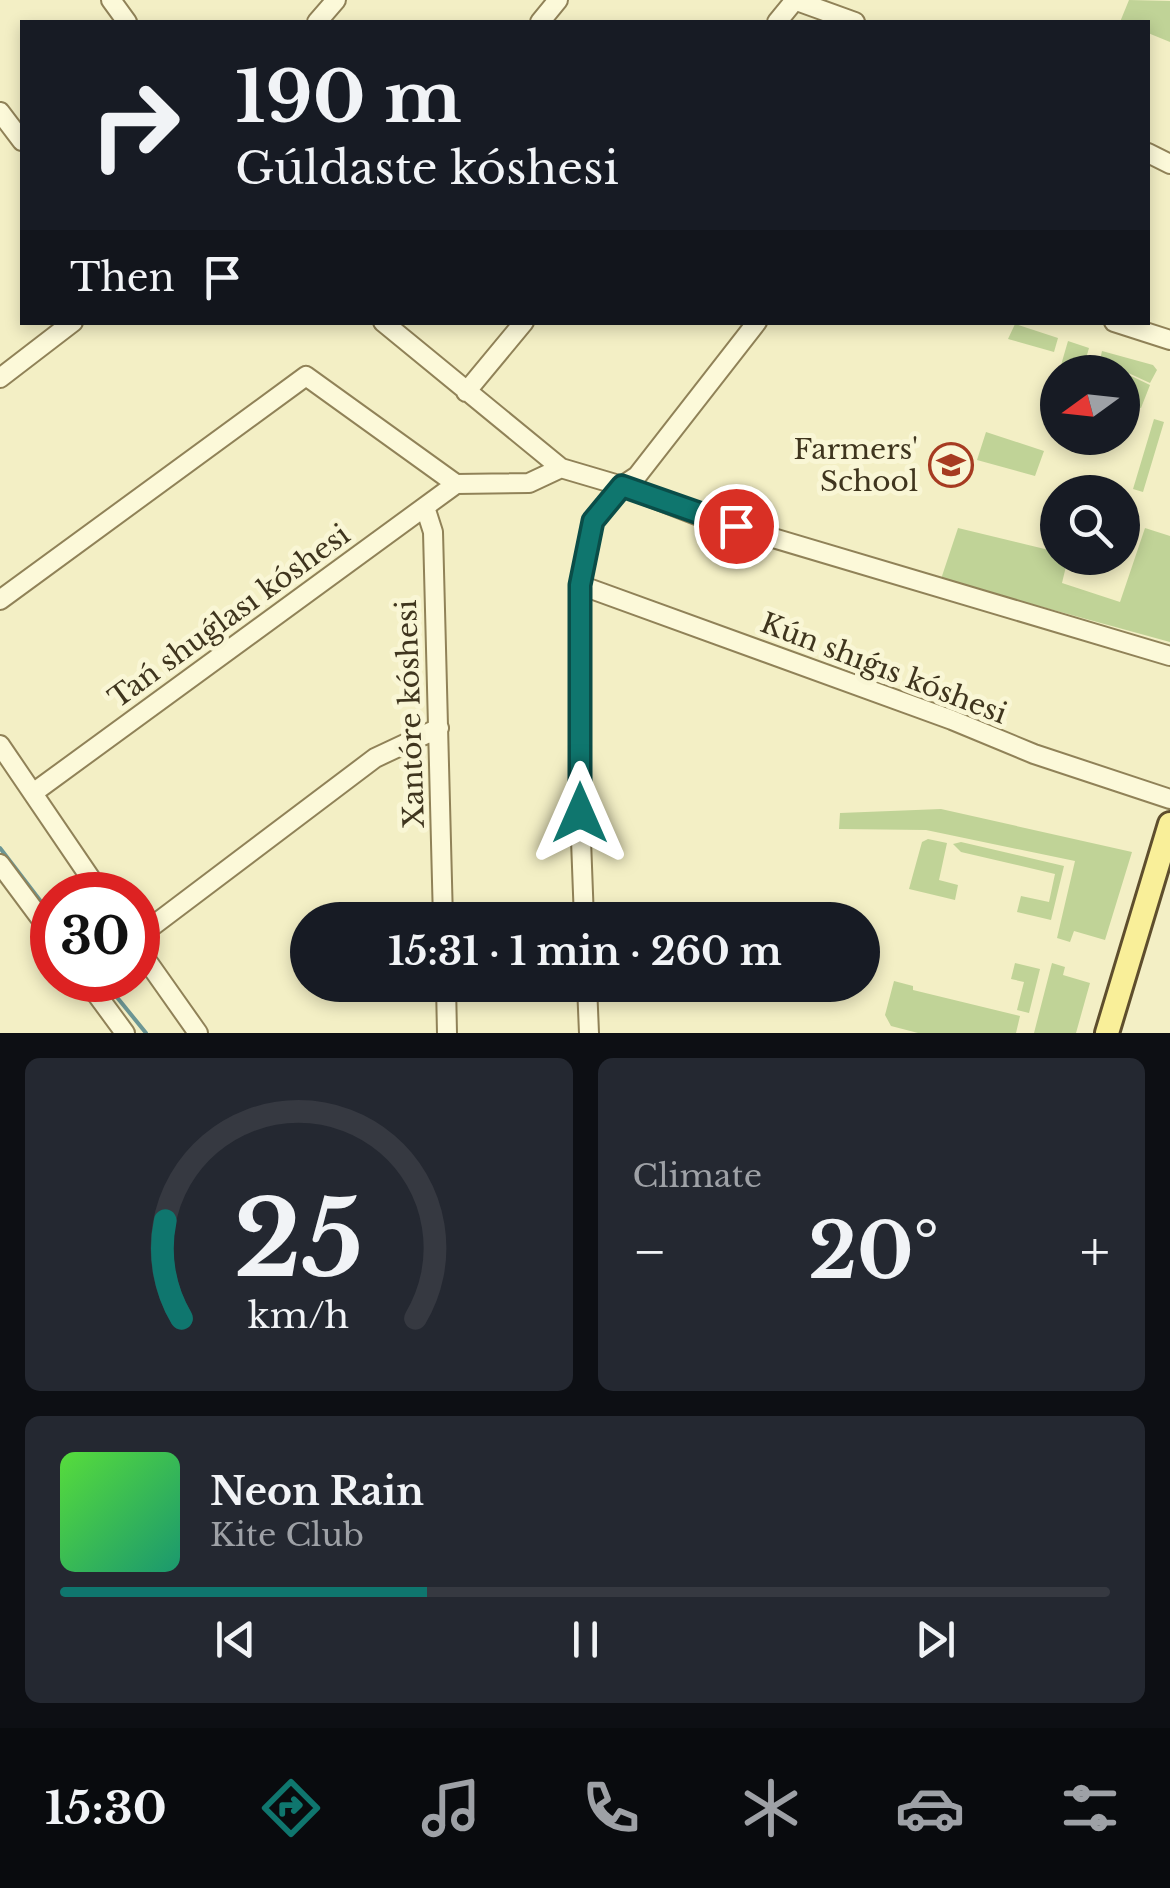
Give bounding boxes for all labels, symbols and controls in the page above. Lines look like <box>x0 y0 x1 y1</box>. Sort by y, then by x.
text: 190 m <box>235 54 462 141</box>
icon: right <box>70 60 200 190</box>
text: Gúldaste kóshesi <box>235 140 619 196</box>
icon: arrive <box>195 250 250 305</box>
text: Then <box>70 254 175 301</box>
north arrow <box>1040 355 1140 455</box>
map controls <box>1040 355 1140 575</box>
place label: Farmers' School <box>793 432 918 499</box>
school or university icon: Farmers' School <box>928 442 974 488</box>
button: search <box>1040 475 1140 575</box>
pin <box>694 484 779 569</box>
icon: arrive <box>709 499 764 554</box>
street label: Tań shuǵlası kóshesi <box>102 517 357 716</box>
street label: Xantóre kóshesi <box>389 599 432 829</box>
street label: Kún shıǵıs kóshesi <box>756 605 1012 732</box>
position arrow <box>528 761 632 865</box>
speed limit sign: 30 <box>30 872 160 1002</box>
text: 15:31 · 1 min · 260 m <box>388 928 782 975</box>
text: Climate <box>633 1156 762 1196</box>
text: 25 <box>234 1175 364 1304</box>
text: 20° <box>808 1205 939 1298</box>
text: − <box>633 1218 667 1286</box>
text: + <box>1080 1218 1110 1286</box>
text: km/h <box>248 1293 349 1338</box>
text: Neon Rain <box>210 1468 424 1515</box>
text: Kite Club <box>210 1515 364 1555</box>
icon: previous <box>208 1612 263 1667</box>
icon: pause <box>558 1612 613 1667</box>
icon: next <box>908 1612 963 1667</box>
icon: directions <box>256 1773 326 1843</box>
icon: music <box>416 1773 486 1843</box>
icon: phone <box>576 1773 646 1843</box>
icon: climate <box>736 1773 806 1843</box>
icon: car <box>895 1773 965 1843</box>
icon: filters <box>1055 1773 1125 1843</box>
text: 15:30 <box>45 1780 167 1836</box>

